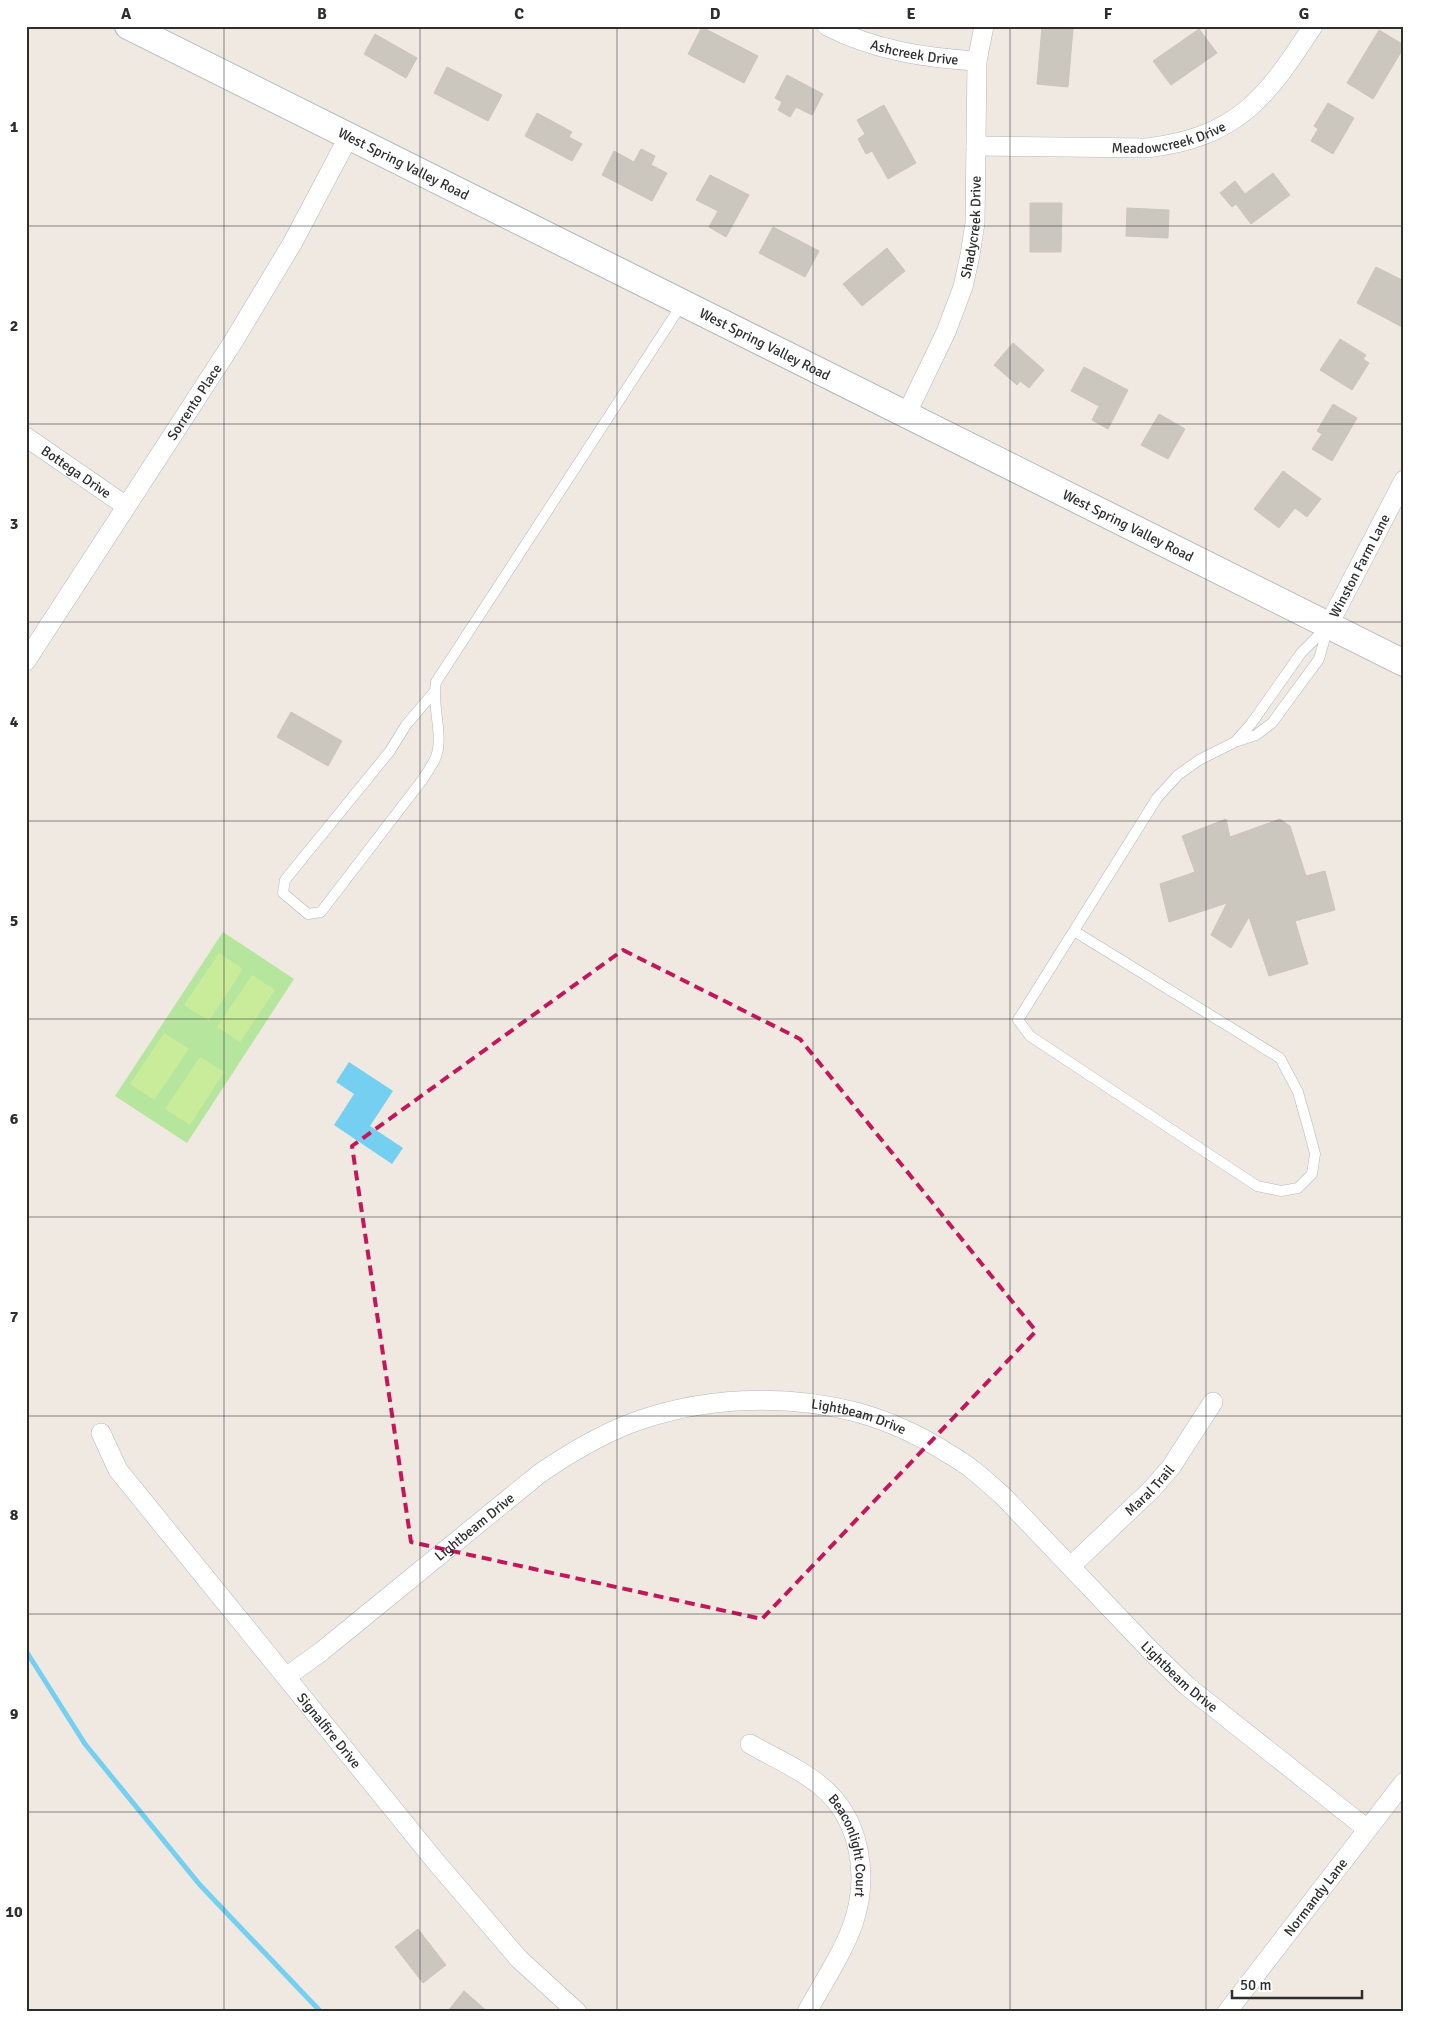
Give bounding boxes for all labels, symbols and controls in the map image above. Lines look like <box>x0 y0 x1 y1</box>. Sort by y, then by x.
text: A <box>121 4 132 24</box>
text: B <box>317 4 327 24</box>
text: C <box>514 4 524 24</box>
text: D <box>710 4 721 24</box>
text: E <box>906 4 916 24</box>
text: F <box>1104 4 1113 24</box>
text: G <box>1299 4 1309 24</box>
street label: Ashcreek Drive <box>868 36 959 68</box>
text: 1 <box>10 117 19 137</box>
street label: Meadowcreek Drive <box>1111 118 1229 157</box>
street label: West Spring Valley Road <box>335 124 472 203</box>
street label: Shadycreek Drive <box>957 176 984 280</box>
street label: West Spring Valley Road <box>697 304 833 384</box>
text: 2 <box>10 316 18 336</box>
street label: Sorrento Place <box>163 360 225 443</box>
street label: Bottega Drive <box>38 442 114 502</box>
street label: West Spring Valley Road <box>1060 486 1197 565</box>
street label: Winston Farm Lane <box>1325 511 1393 620</box>
text: 3 <box>10 514 18 534</box>
text: 4 <box>10 712 19 732</box>
text: 5 <box>10 911 18 931</box>
text: 6 <box>10 1109 19 1129</box>
text: 7 <box>10 1307 19 1327</box>
street label: Lightbeam Drive <box>810 1395 909 1438</box>
street label: Maral Trail <box>1121 1461 1178 1519</box>
street label: Lightbeam Drive <box>431 1489 518 1564</box>
text: 8 <box>10 1505 19 1525</box>
street label: Lightbeam Drive <box>1138 1637 1221 1716</box>
street label: Signalfire Drive <box>294 1689 365 1772</box>
text: 9 <box>10 1704 19 1724</box>
street label: Beaconlight Court <box>825 1790 869 1898</box>
street label: Normandy Lane <box>1280 1855 1351 1939</box>
text: 10 <box>5 1902 23 1922</box>
scale bar <box>1232 1968 1362 2000</box>
text: 50 m <box>1240 1976 1271 1994</box>

